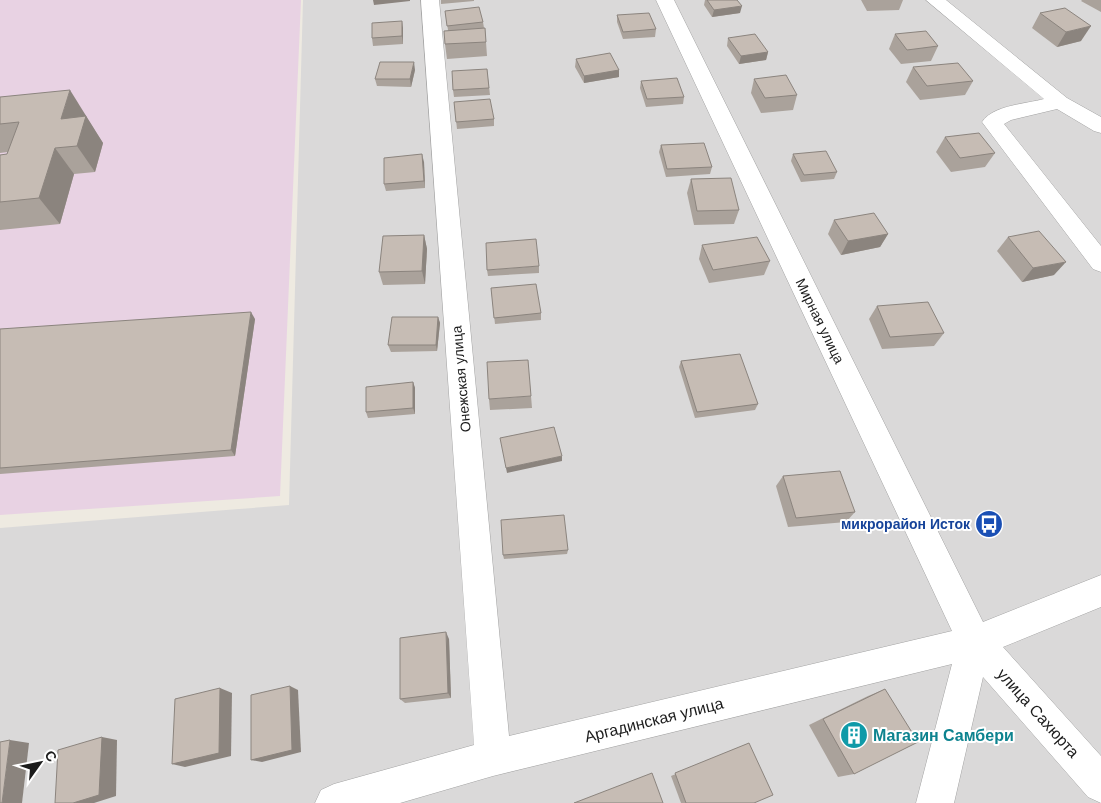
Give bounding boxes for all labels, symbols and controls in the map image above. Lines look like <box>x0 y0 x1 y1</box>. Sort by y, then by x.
street label: Мирная улица <box>792 276 848 366</box>
street label: Онежская улица <box>448 325 474 433</box>
bus stop icon: микрорайон Исток <box>974 509 1004 539</box>
place label: микрорайон Исток <box>841 516 971 532</box>
street label: улица Сахюрта <box>994 665 1082 761</box>
street label: Аргадинская улица <box>583 695 725 745</box>
building icon: Магазин Самбери <box>839 720 869 750</box>
place label: Магазин Самбери <box>873 727 1014 744</box>
north arrow <box>15 738 65 788</box>
text: С <box>41 747 60 765</box>

